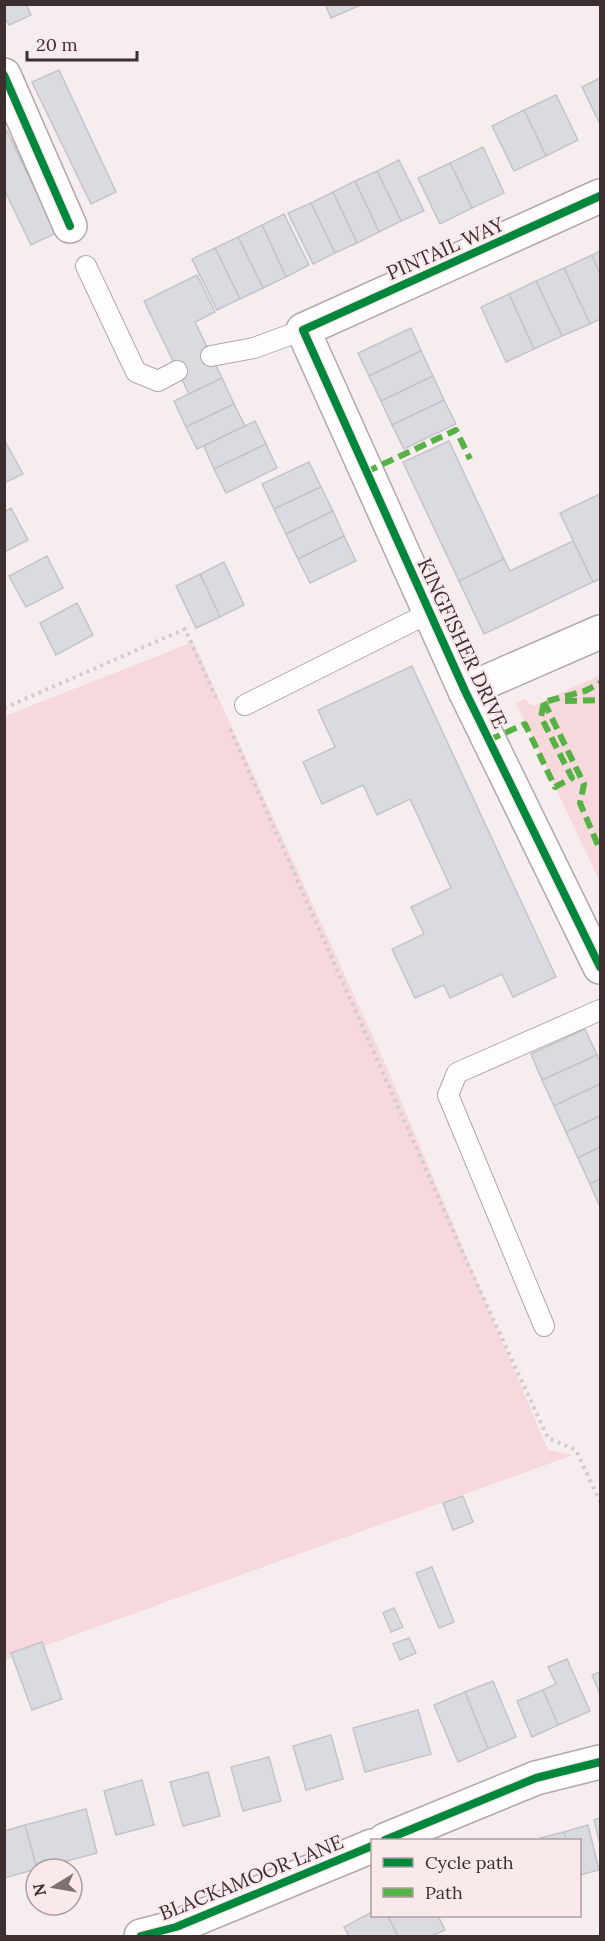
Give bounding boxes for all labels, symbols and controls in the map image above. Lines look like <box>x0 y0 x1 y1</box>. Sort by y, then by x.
scale bar <box>27 24 136 62</box>
text: 20 m <box>36 33 78 56</box>
street label: PINTAIL WAY <box>382 211 508 285</box>
street label: KINGFISHER DRIVE <box>413 554 513 732</box>
street label: BLACKAMOOR LANE <box>155 1829 347 1925</box>
legend <box>371 1839 581 1917</box>
text: Cycle path <box>425 1851 514 1874</box>
north arrow <box>24 1857 84 1917</box>
text: Path <box>425 1881 463 1904</box>
text: N <box>28 1882 50 1898</box>

